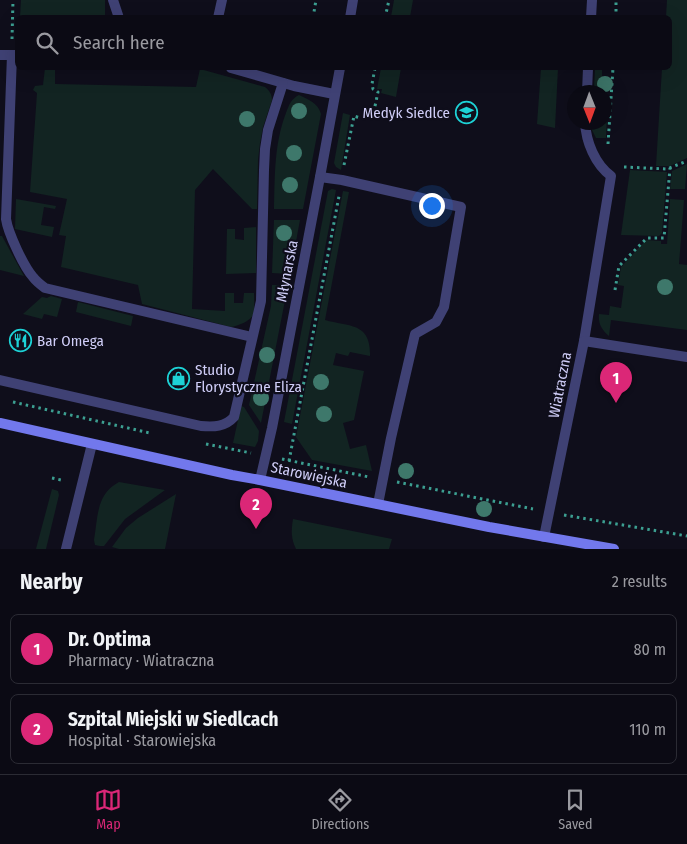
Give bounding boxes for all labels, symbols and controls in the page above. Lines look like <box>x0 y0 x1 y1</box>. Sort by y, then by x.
search box <box>15 15 672 70</box>
icon: search <box>33 29 61 57</box>
text: Search here <box>73 31 165 54</box>
north arrow <box>567 85 612 130</box>
school or university icon: Medyk Siedlce <box>454 101 478 125</box>
place label: Medyk Siedlce <box>363 104 450 122</box>
your location <box>419 193 445 219</box>
street label: Młynarska <box>272 239 302 303</box>
restaurant icon: Bar Omega <box>9 329 33 353</box>
place label: Bar Omega <box>37 332 104 350</box>
street label: Wiatraczna <box>545 350 575 420</box>
place label: Studio Florystyczne Eliza <box>195 361 302 396</box>
pin: 1 <box>600 362 632 403</box>
shop icon: Studio Florystyczne Eliza <box>167 367 191 391</box>
street label: Starowiejska <box>269 458 349 492</box>
pin: 2 <box>240 488 272 529</box>
text: Nearby <box>20 569 82 595</box>
text: 2 results <box>612 572 667 591</box>
text: Dr. Optima <box>68 628 151 651</box>
text: 1 <box>34 640 40 659</box>
text: 80 m <box>634 640 666 659</box>
text: Pharmacy · Wiatraczna <box>68 651 214 670</box>
text: Szpital Miejski w Siedlcach <box>68 708 278 731</box>
text: 2 <box>33 720 41 739</box>
text: 110 m <box>629 720 666 739</box>
text: Hospital · Starowiejska <box>68 731 216 750</box>
tab: Map <box>94 786 122 833</box>
tab: Directions <box>311 786 369 833</box>
tab: Saved <box>558 786 593 833</box>

